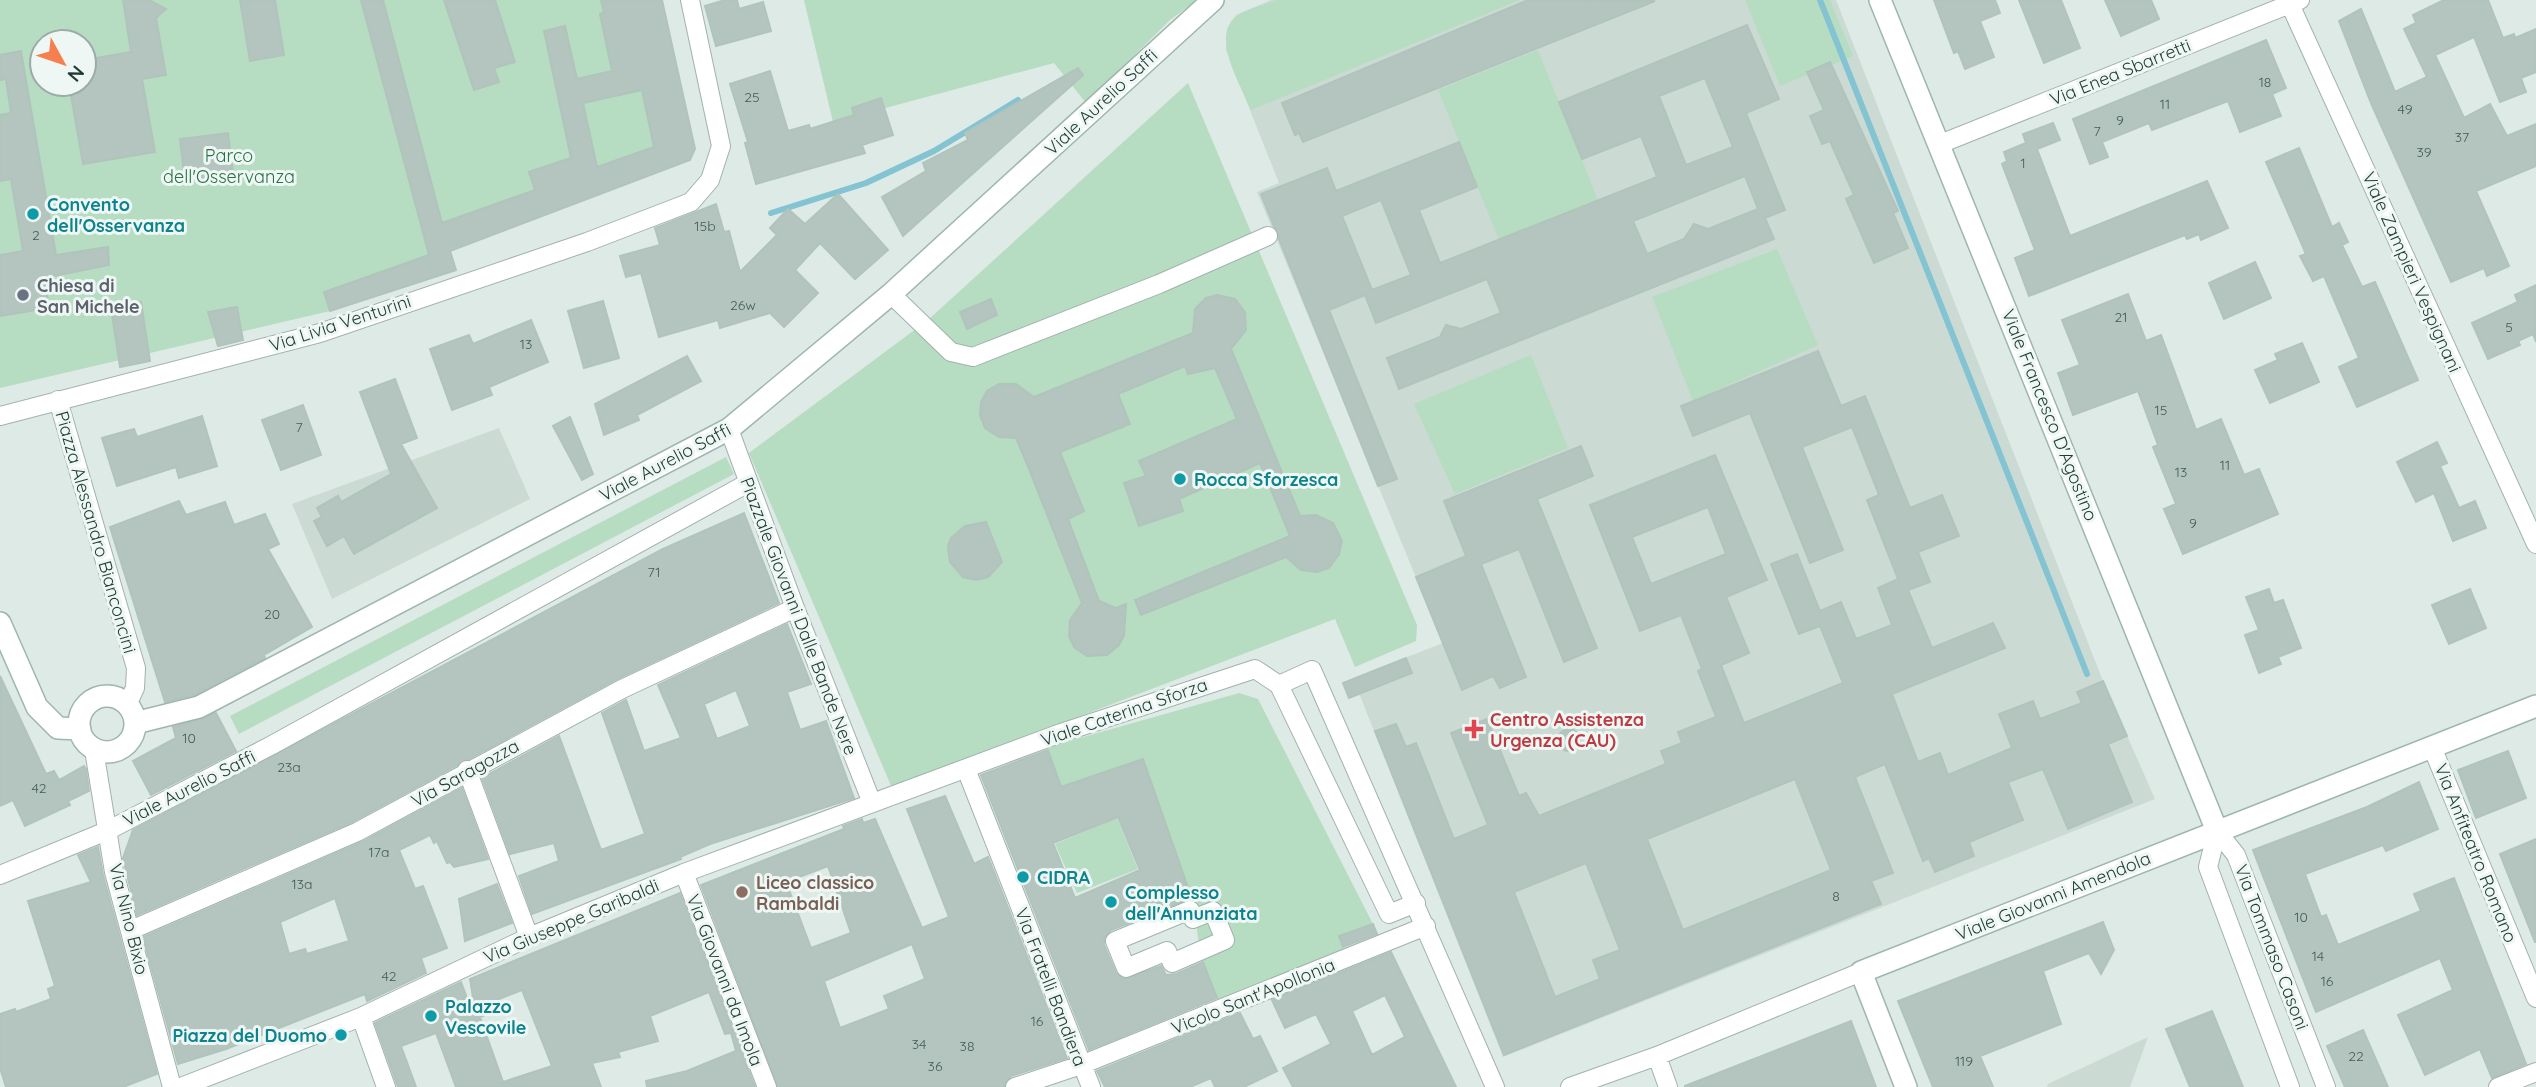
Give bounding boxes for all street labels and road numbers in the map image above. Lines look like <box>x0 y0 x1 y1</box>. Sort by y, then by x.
street label: Via Enea Sbarretti <box>2046 33 2194 111</box>
street label: Viale Aurelio Saffi <box>1040 44 1162 160</box>
street label: Viale Zampieri Vespignani <box>2357 168 2467 376</box>
street label: Via Livia Venturini <box>266 289 414 357</box>
street label: Viale Francesco D'Agostino <box>1997 306 2103 524</box>
street label: Piazza Alessandro Bianconcini <box>50 408 142 656</box>
street label: Viale Aurelio Saffi <box>595 418 735 506</box>
street label: Piazzale Giovanni Dalle Bande Nere <box>735 474 863 758</box>
street label: Viale Caterina Sforza <box>1038 673 1210 751</box>
street label: Via Saragozza <box>407 734 523 812</box>
street label: Viale Aurelio Saffi <box>119 745 259 831</box>
street label: Via Anfiteatro Romano <box>2430 760 2522 946</box>
street label: Viale Giovanni Amendola <box>1952 846 2154 946</box>
street label: Via Nino Bixio <box>104 861 154 977</box>
street label: Via Tommaso Casoni <box>2230 861 2314 1033</box>
street label: Via Giuseppe Garibaldi <box>480 874 662 968</box>
street label: Via Giovanni da Imola <box>682 891 768 1069</box>
street label: Via Fratelli Bandiera <box>1010 904 1092 1070</box>
street label: Vicolo Sant'Apollonia <box>1168 953 1338 1039</box>

